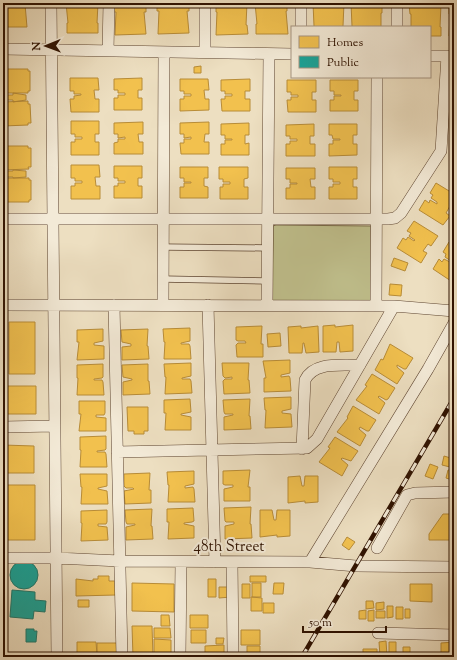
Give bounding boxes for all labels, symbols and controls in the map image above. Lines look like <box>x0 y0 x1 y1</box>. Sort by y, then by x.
north arrow <box>26 26 66 66</box>
legend <box>291 26 431 78</box>
text: Homes <box>327 34 363 52</box>
text: N <box>29 41 45 52</box>
text: Public <box>327 54 360 72</box>
street label: 48th Street <box>194 537 264 558</box>
scale bar <box>303 608 386 634</box>
text: 50 m <box>308 614 332 632</box>

